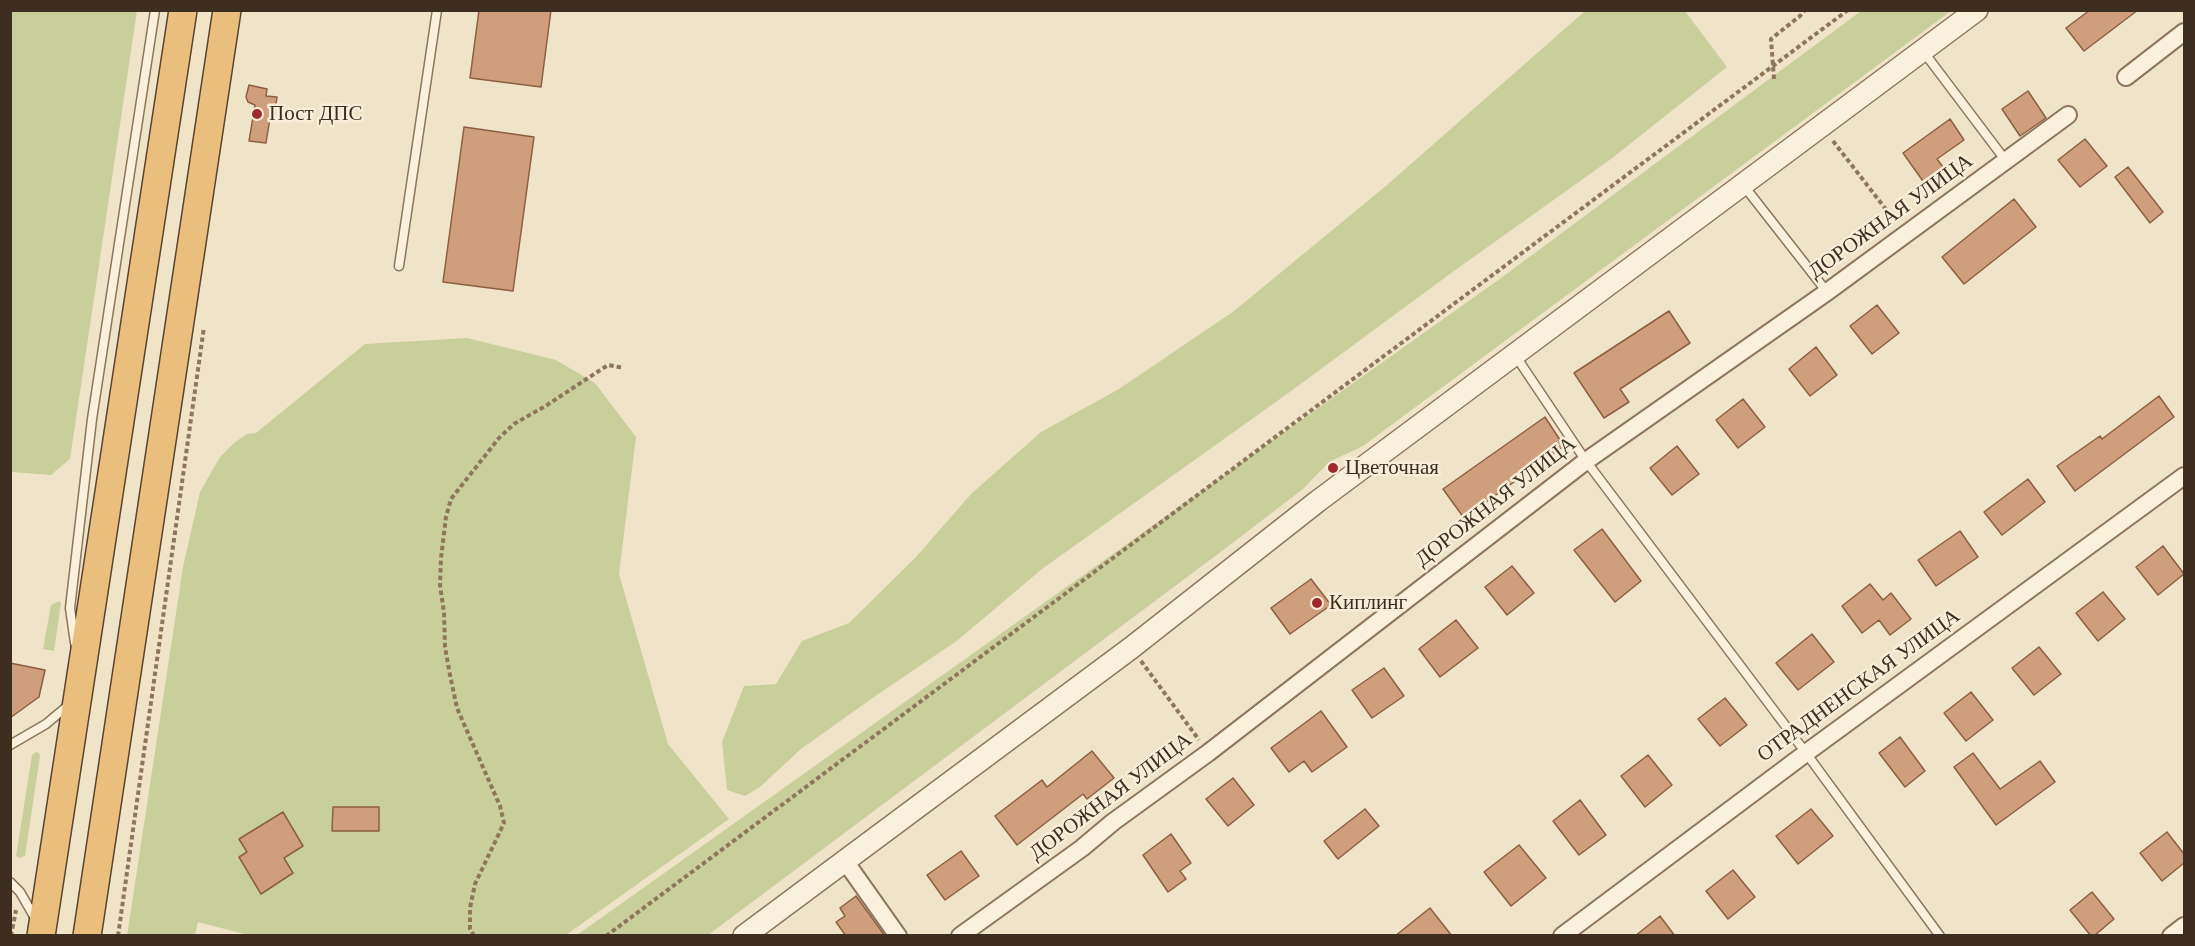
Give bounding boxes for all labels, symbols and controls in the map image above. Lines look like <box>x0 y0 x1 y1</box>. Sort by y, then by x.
place label: Пост ДПС <box>269 101 362 127</box>
marker: Пост ДПС <box>250 107 264 121</box>
street label: ДОРОЖНАЯ УЛИЦА <box>1804 149 1978 285</box>
street label: ДОРОЖНАЯ УЛИЦА <box>1411 432 1581 572</box>
place label: Цветочная <box>1345 455 1439 481</box>
marker: Цветочная <box>1326 461 1340 475</box>
place label: Киплинг <box>1329 590 1407 616</box>
marker: Киплинг <box>1310 596 1324 610</box>
street label: ОТРАДНЕНСКАЯ УЛИЦА <box>1753 604 1965 768</box>
street label: ДОРОЖНАЯ УЛИЦА <box>1025 728 1197 866</box>

